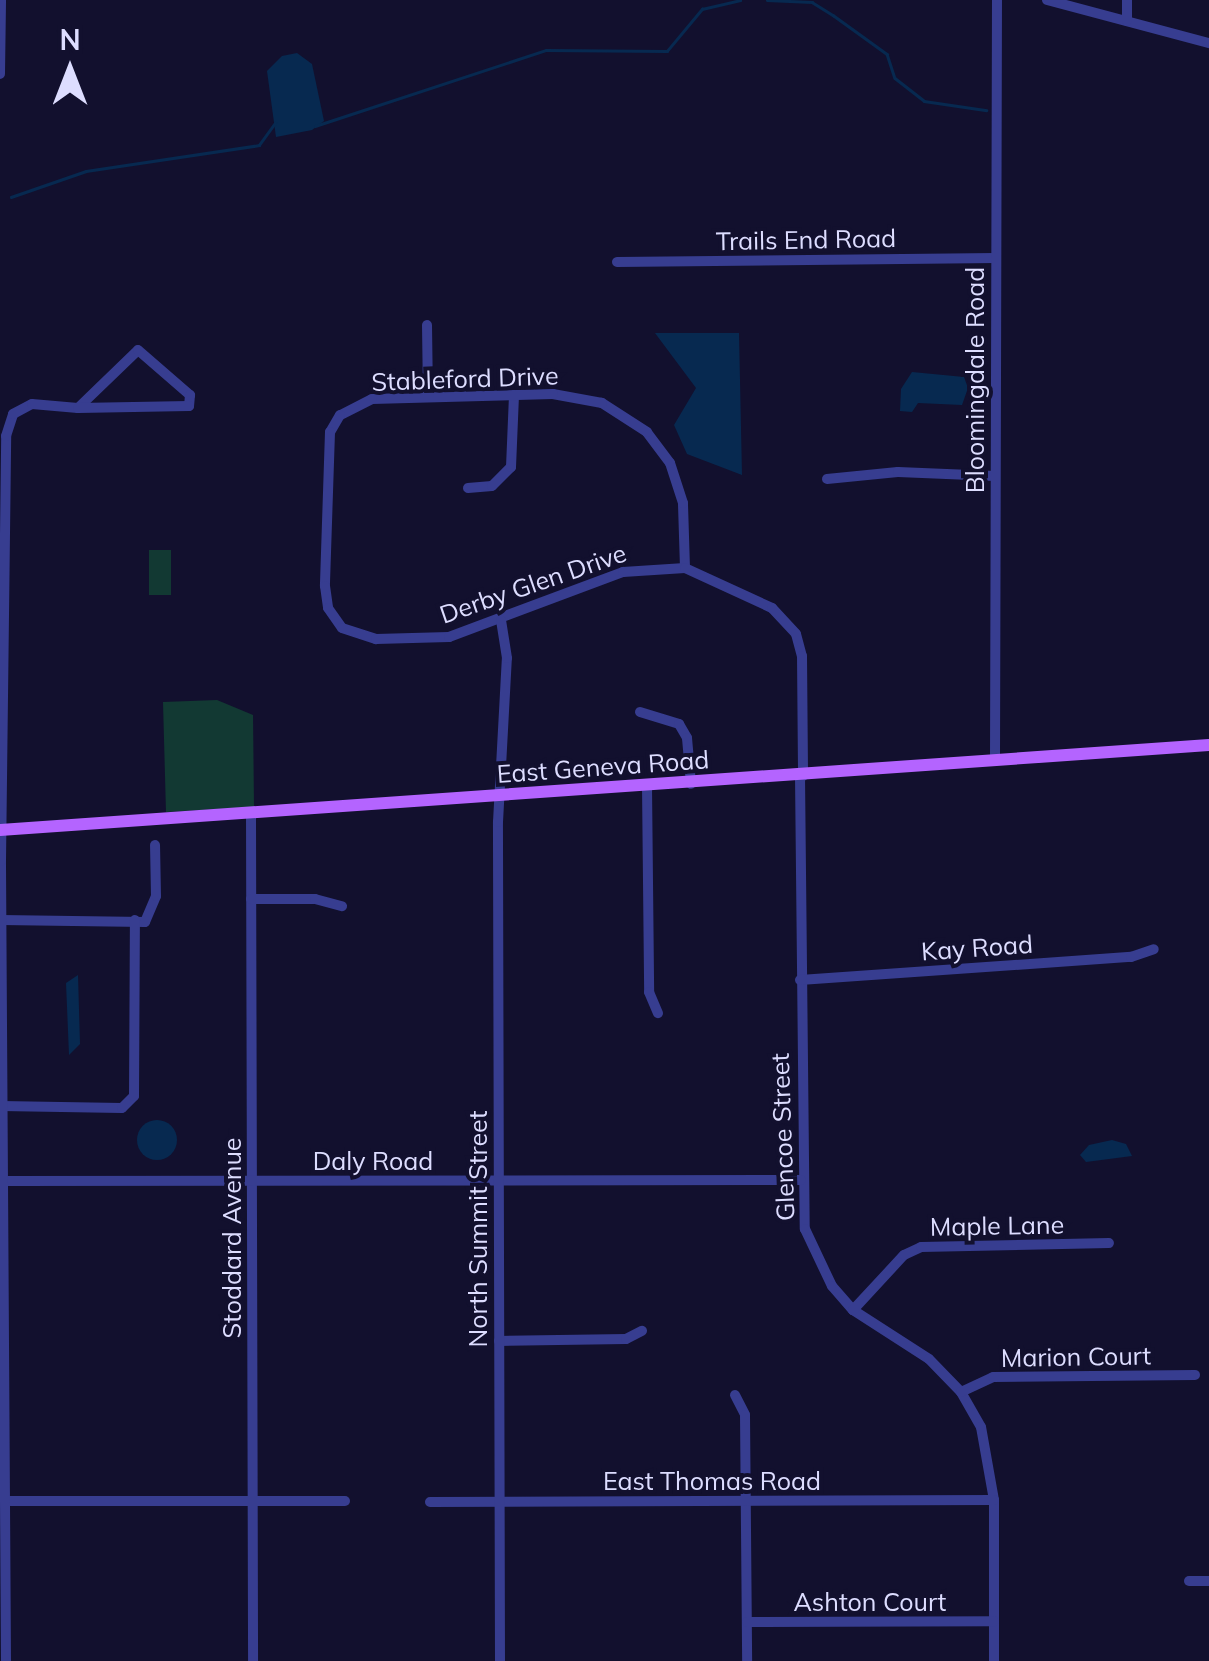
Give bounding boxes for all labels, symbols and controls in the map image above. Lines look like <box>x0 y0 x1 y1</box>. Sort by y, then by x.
north arrow <box>20 20 120 120</box>
text: N <box>59 22 81 57</box>
street label: Trails End Road <box>716 223 896 257</box>
street label: Bloomingdale Road <box>960 267 990 493</box>
street label: Stableford Drive <box>371 361 559 397</box>
street label: Derby Glen Drive <box>436 538 630 630</box>
street label: East Geneva Road <box>496 745 710 789</box>
street label: Kay Road <box>920 929 1034 967</box>
street label: Glencoe Street <box>765 1052 801 1222</box>
street label: North Summit Street <box>463 1111 493 1347</box>
street label: Stoddard Avenue <box>217 1138 247 1338</box>
street label: Daly Road <box>313 1146 433 1176</box>
street label: Maple Lane <box>930 1210 1064 1242</box>
street label: Marion Court <box>1001 1341 1151 1373</box>
street label: East Thomas Road <box>603 1466 821 1496</box>
street label: Ashton Court <box>794 1587 946 1617</box>

